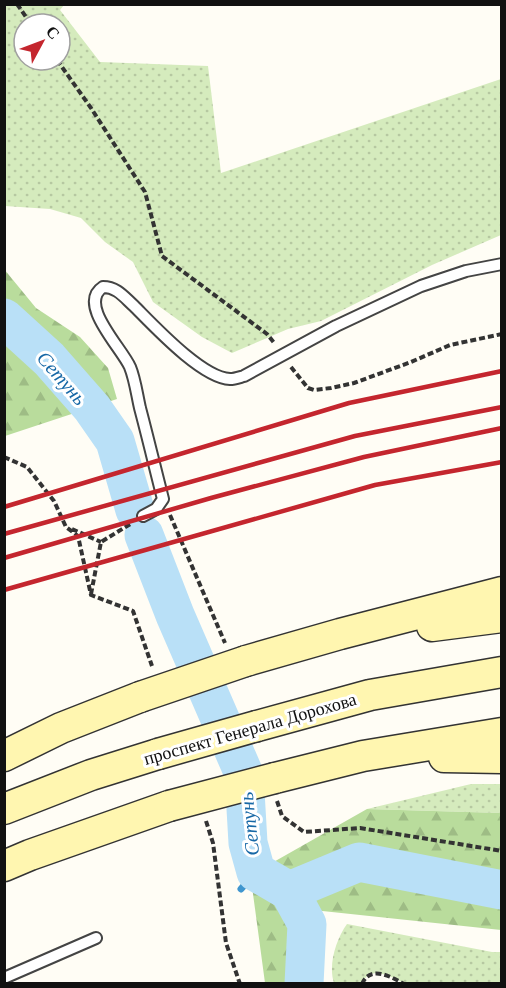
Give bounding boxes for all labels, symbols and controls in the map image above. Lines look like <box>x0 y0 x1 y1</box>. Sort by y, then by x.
north arrow <box>12 12 72 72</box>
text: С <box>43 23 63 42</box>
water label: Сетунь <box>32 347 91 410</box>
street label: проспект Генерала Дорохова <box>141 689 359 769</box>
water label: Сетунь <box>235 791 264 857</box>

